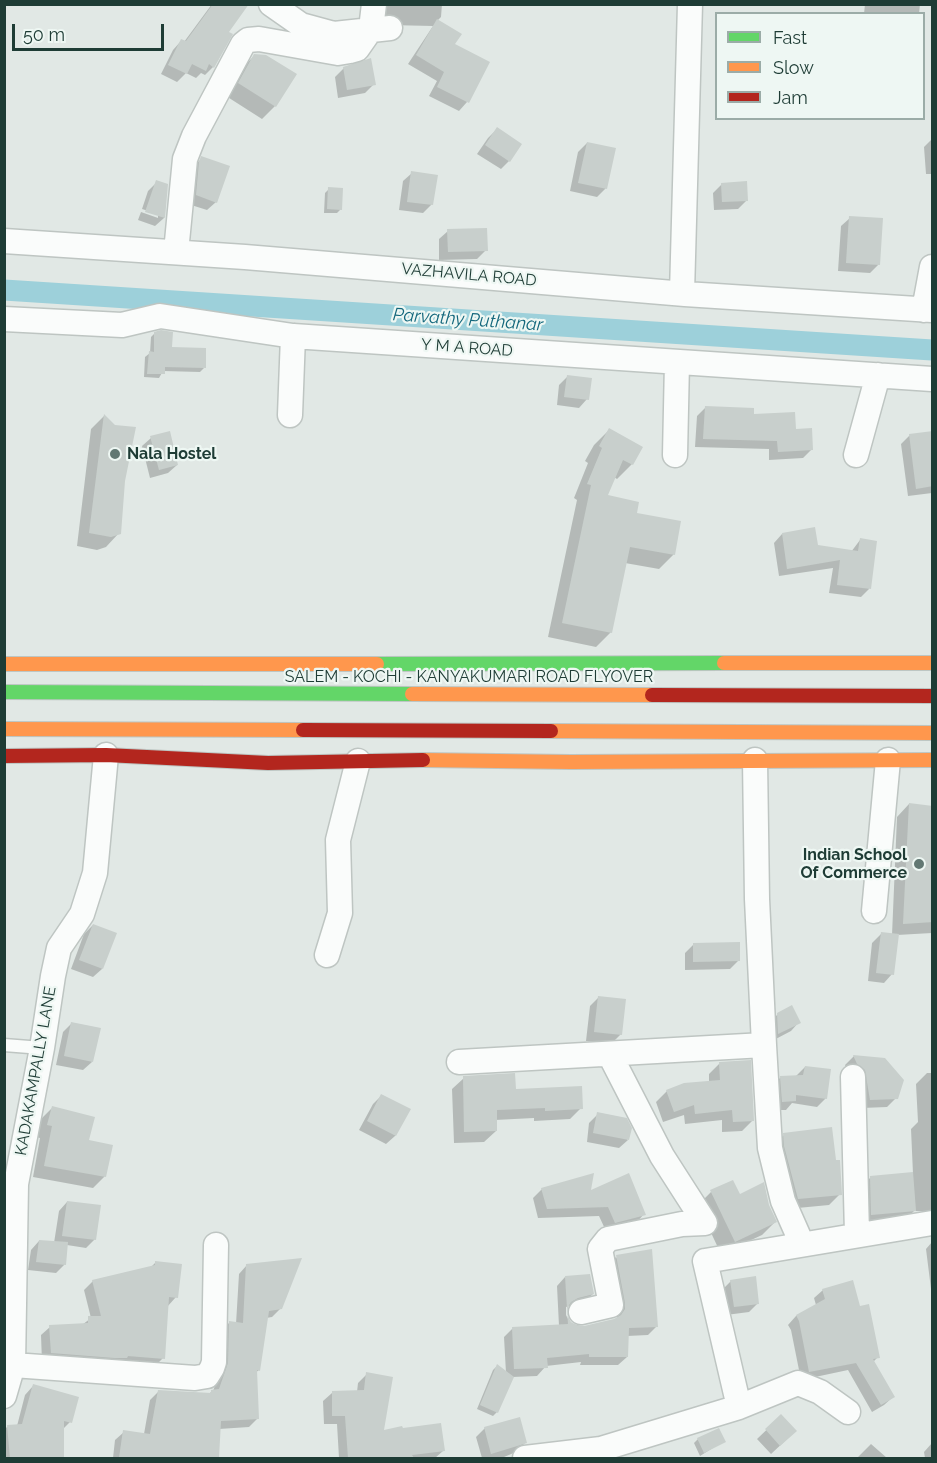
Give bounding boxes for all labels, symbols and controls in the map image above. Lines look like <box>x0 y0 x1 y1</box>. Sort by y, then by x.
scale bar <box>15 12 166 50</box>
legend <box>715 12 925 120</box>
text: 50 m <box>23 24 65 45</box>
text: Fast <box>773 27 807 48</box>
text: Slow <box>773 57 814 78</box>
text: Jam <box>773 87 808 108</box>
street label: VAZHAVILA ROAD <box>400 260 538 290</box>
water label: Parvathy Puthanar <box>392 304 544 336</box>
street label: Y M A ROAD <box>421 335 513 361</box>
place label: Nala Hostel <box>127 444 216 464</box>
marker: Nala Hostel <box>108 447 122 461</box>
street label: SALEM - KOCHI - KANYAKUMARI ROAD FLYOVER <box>285 667 653 687</box>
place label: Indian School Of Commerce <box>801 845 907 883</box>
marker: Indian School Of Commerce <box>912 857 926 871</box>
street label: KADAKAMPALLY LANE <box>12 985 60 1157</box>

